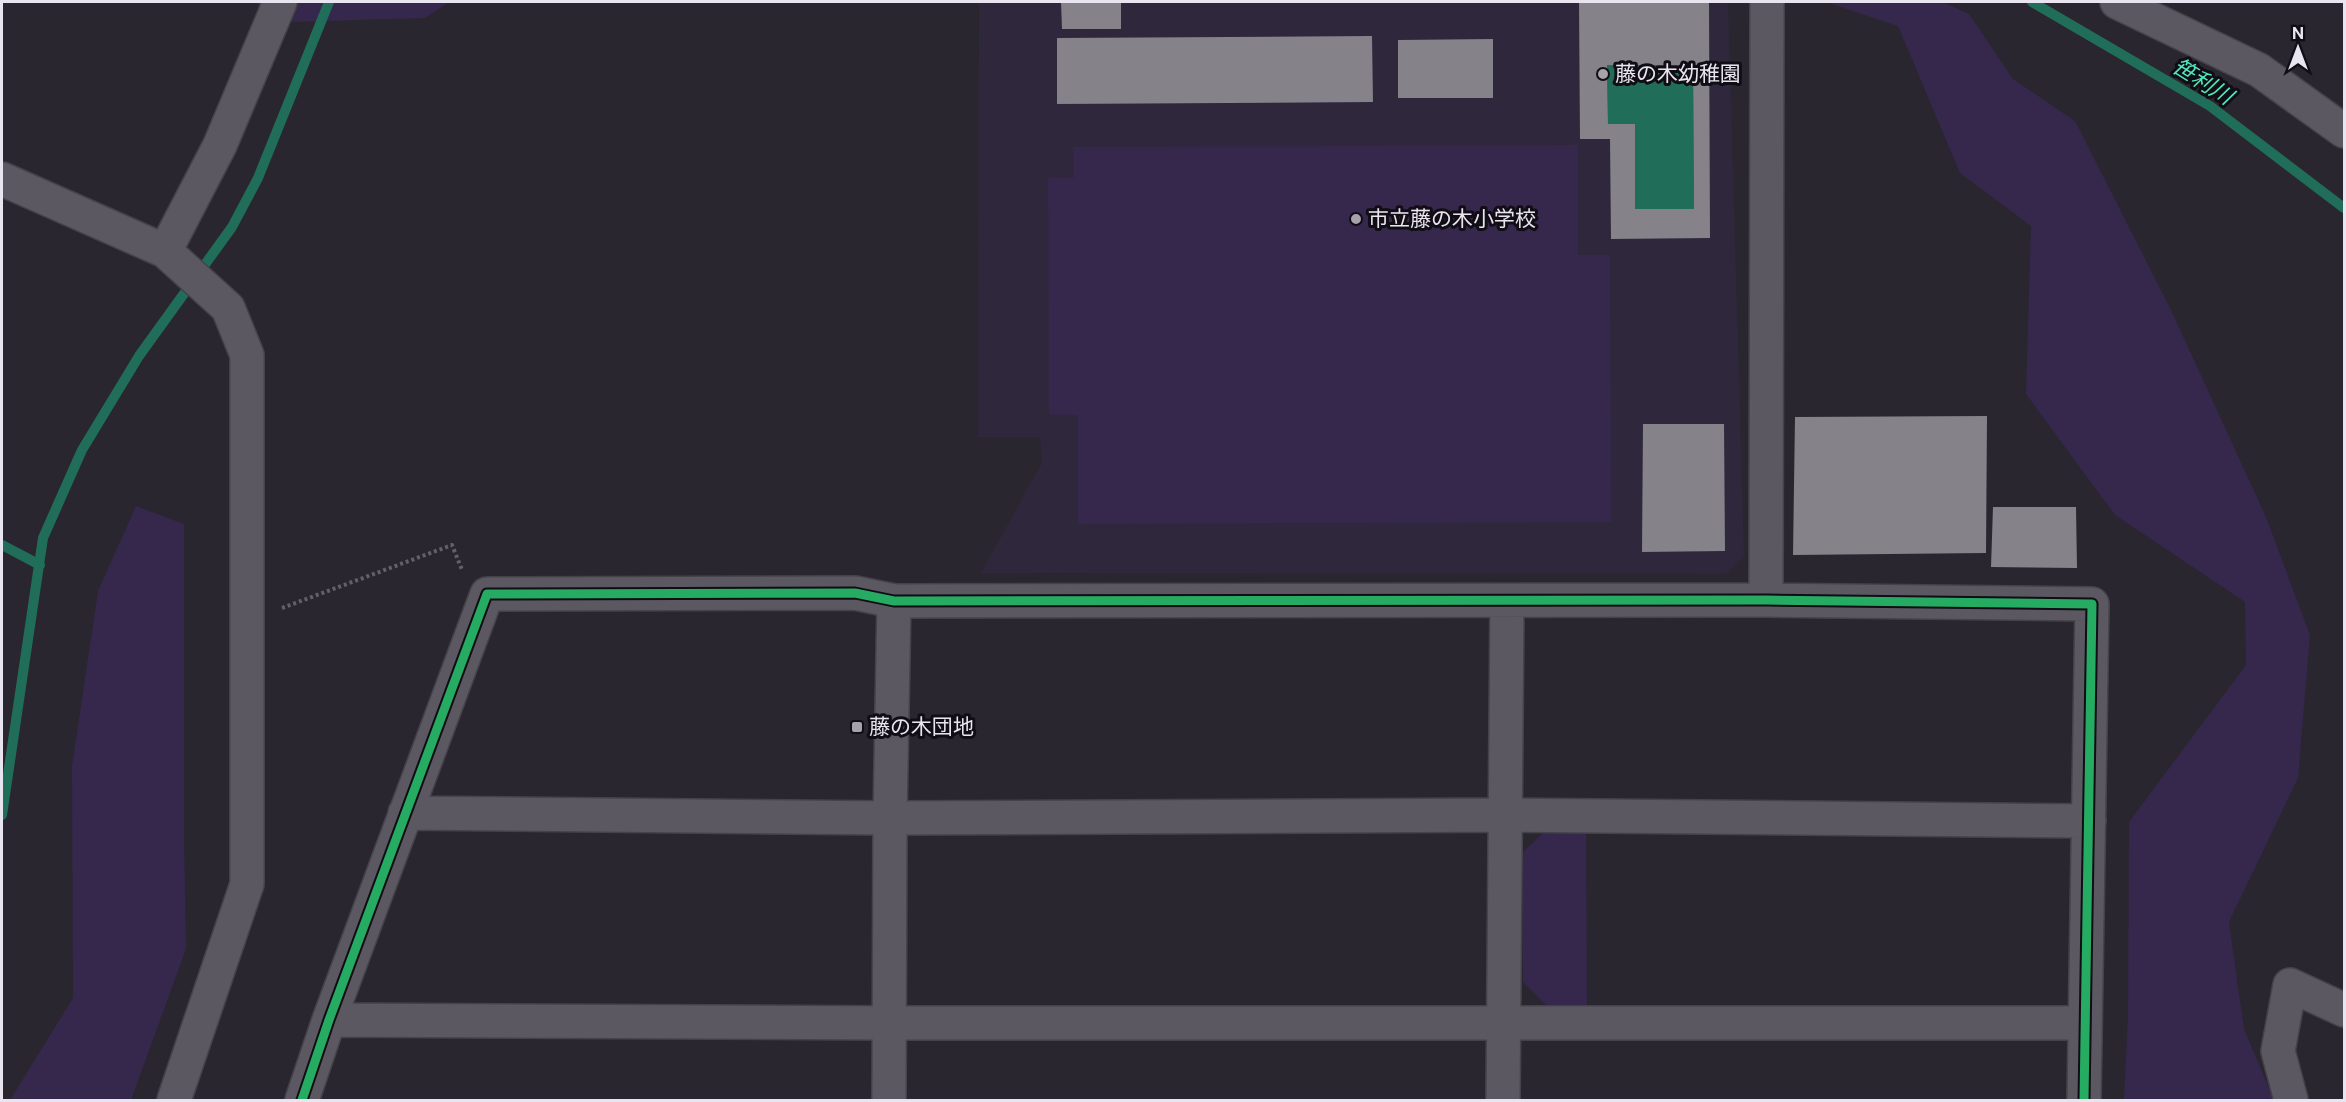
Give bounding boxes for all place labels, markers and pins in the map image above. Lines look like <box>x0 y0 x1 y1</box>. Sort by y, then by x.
place label: 藤の木幼稚園 <box>1615 61 1741 86</box>
marker: 藤の木幼稚園 <box>1596 67 1610 81</box>
place label: 市立藤の木小学校 <box>1368 206 1536 231</box>
marker: 市立藤の木小学校 <box>1349 212 1363 226</box>
place label: 藤の木団地 <box>869 714 974 739</box>
marker: 藤の木団地 <box>850 720 864 734</box>

